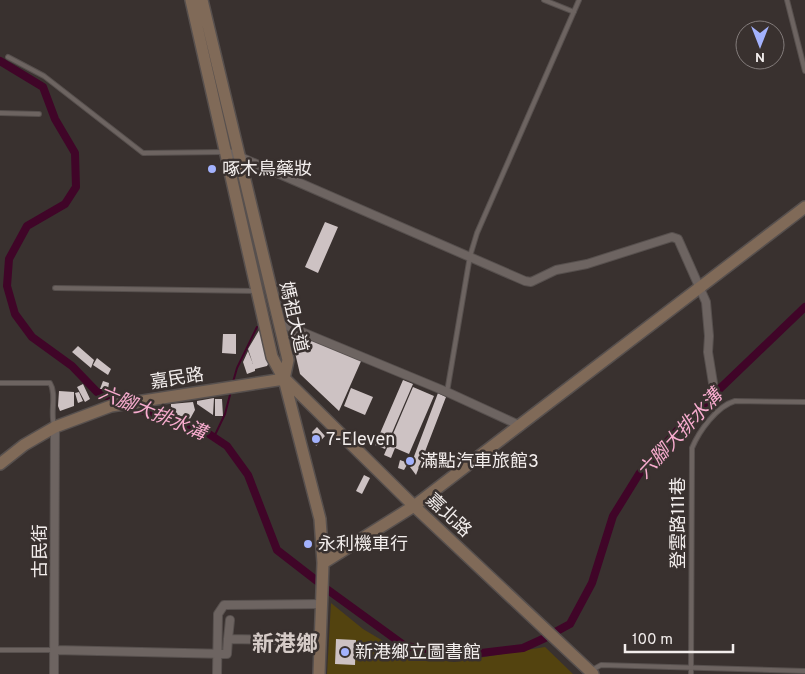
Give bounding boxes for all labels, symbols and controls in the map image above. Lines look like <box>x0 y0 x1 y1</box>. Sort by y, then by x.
north arrow <box>735 20 785 70</box>
text: N <box>755 48 765 65</box>
place label: 啄木鳥藥妝 <box>222 159 312 182</box>
marker: 啄木鳥藥妝 <box>206 163 218 175</box>
street label: 媽祖大道 <box>273 280 312 355</box>
street label: 嘉民路 <box>149 364 206 395</box>
water label: 六腳大排水溝 <box>95 381 212 447</box>
water label: 六腳大排水溝 <box>633 382 730 484</box>
place label: 7-Eleven <box>326 429 395 452</box>
marker: 7-Eleven <box>310 433 322 445</box>
place label: 滿點汽車旅館3 <box>420 451 539 474</box>
marker: 滿點汽車旅館3 <box>404 455 416 467</box>
street label: 登雲路111巷 <box>668 477 691 569</box>
street label: 嘉北路 <box>420 489 476 543</box>
street label: 古民街 <box>30 524 53 578</box>
place label: 永利機車行 <box>318 534 408 557</box>
marker: 永利機車行 <box>302 538 314 550</box>
scale bar <box>625 622 732 654</box>
text: 100 m <box>632 631 673 650</box>
district label: 新港鄉 <box>252 632 318 659</box>
place label: 新港鄉立圖書館 <box>355 642 481 665</box>
marker: 新港鄉立圖書館 <box>339 646 351 658</box>

